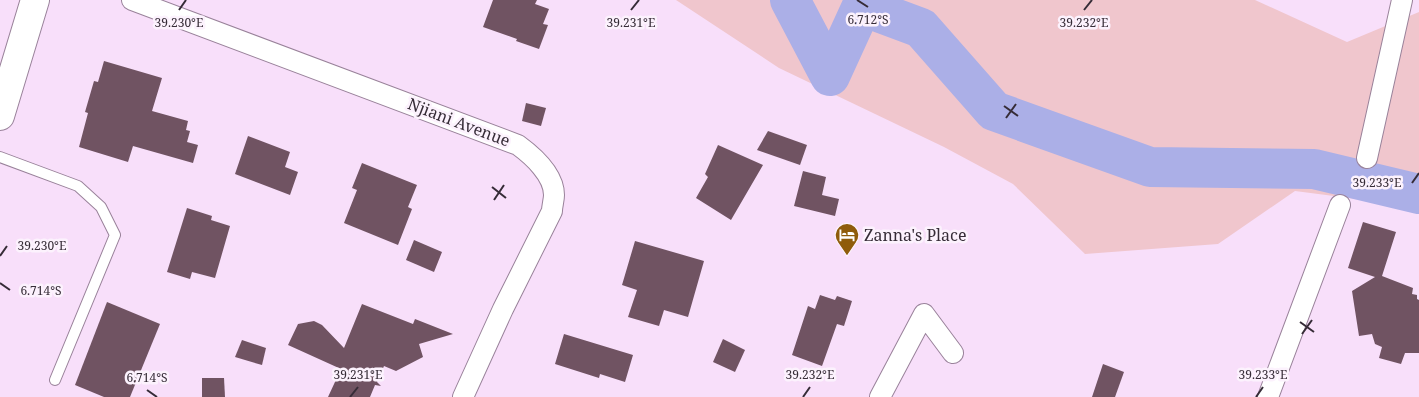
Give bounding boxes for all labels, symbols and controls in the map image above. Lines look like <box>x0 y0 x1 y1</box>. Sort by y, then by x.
text: 6.712°S <box>847 11 889 28</box>
text: 39.230°E <box>155 14 203 31</box>
text: 39.231°E <box>607 14 655 31</box>
text: 39.232°E <box>1060 14 1108 31</box>
street label: Njiani Avenue <box>405 92 513 152</box>
text: 39.233°E <box>1353 174 1401 191</box>
hotel icon: Zanna's Place <box>834 222 860 256</box>
place label: Zanna's Place <box>864 224 966 246</box>
text: 39.230°E <box>18 237 66 254</box>
text: 6.714°S <box>20 282 62 299</box>
text: 39.231°E <box>334 366 382 383</box>
text: 39.232°E <box>786 366 834 383</box>
text: 39.233°E <box>1239 366 1287 383</box>
text: 6.714°S <box>126 369 168 386</box>

